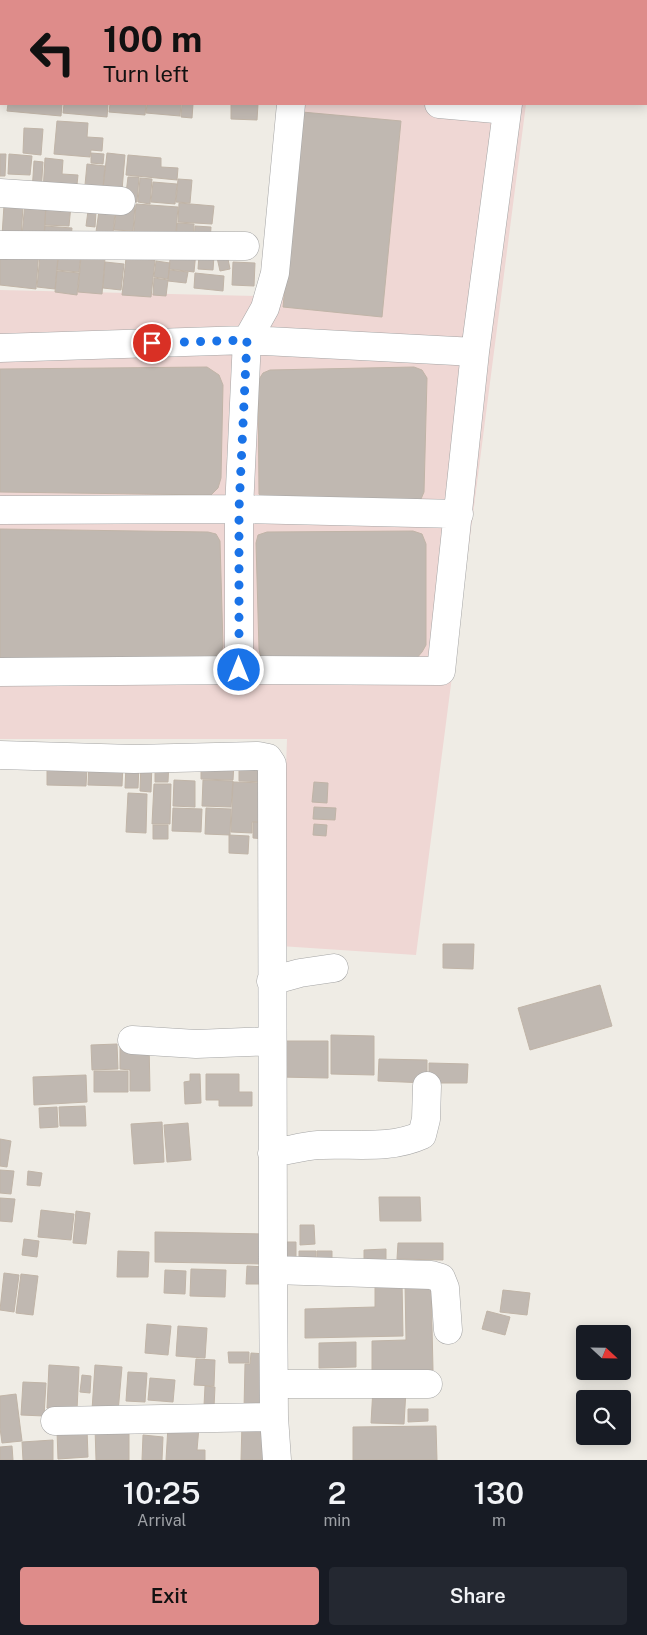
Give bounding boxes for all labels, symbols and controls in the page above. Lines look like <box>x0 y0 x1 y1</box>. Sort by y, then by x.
text: 100 m <box>103 19 202 60</box>
icon: left <box>20 20 85 85</box>
text: Turn left <box>103 61 189 87</box>
pin <box>131 322 173 364</box>
icon: arrive <box>138 329 166 357</box>
position arrow <box>212 643 264 695</box>
north arrow <box>576 1325 631 1380</box>
map controls <box>576 1325 631 1445</box>
button: search <box>576 1390 631 1445</box>
text: 10:25 <box>123 1475 201 1511</box>
text: 2 <box>328 1475 346 1511</box>
text: 130 <box>473 1475 524 1511</box>
text: Arrival <box>137 1511 186 1530</box>
text: min <box>323 1511 351 1530</box>
text: m <box>492 1511 506 1530</box>
button: Exit <box>20 1567 319 1625</box>
button: Share <box>329 1567 627 1625</box>

